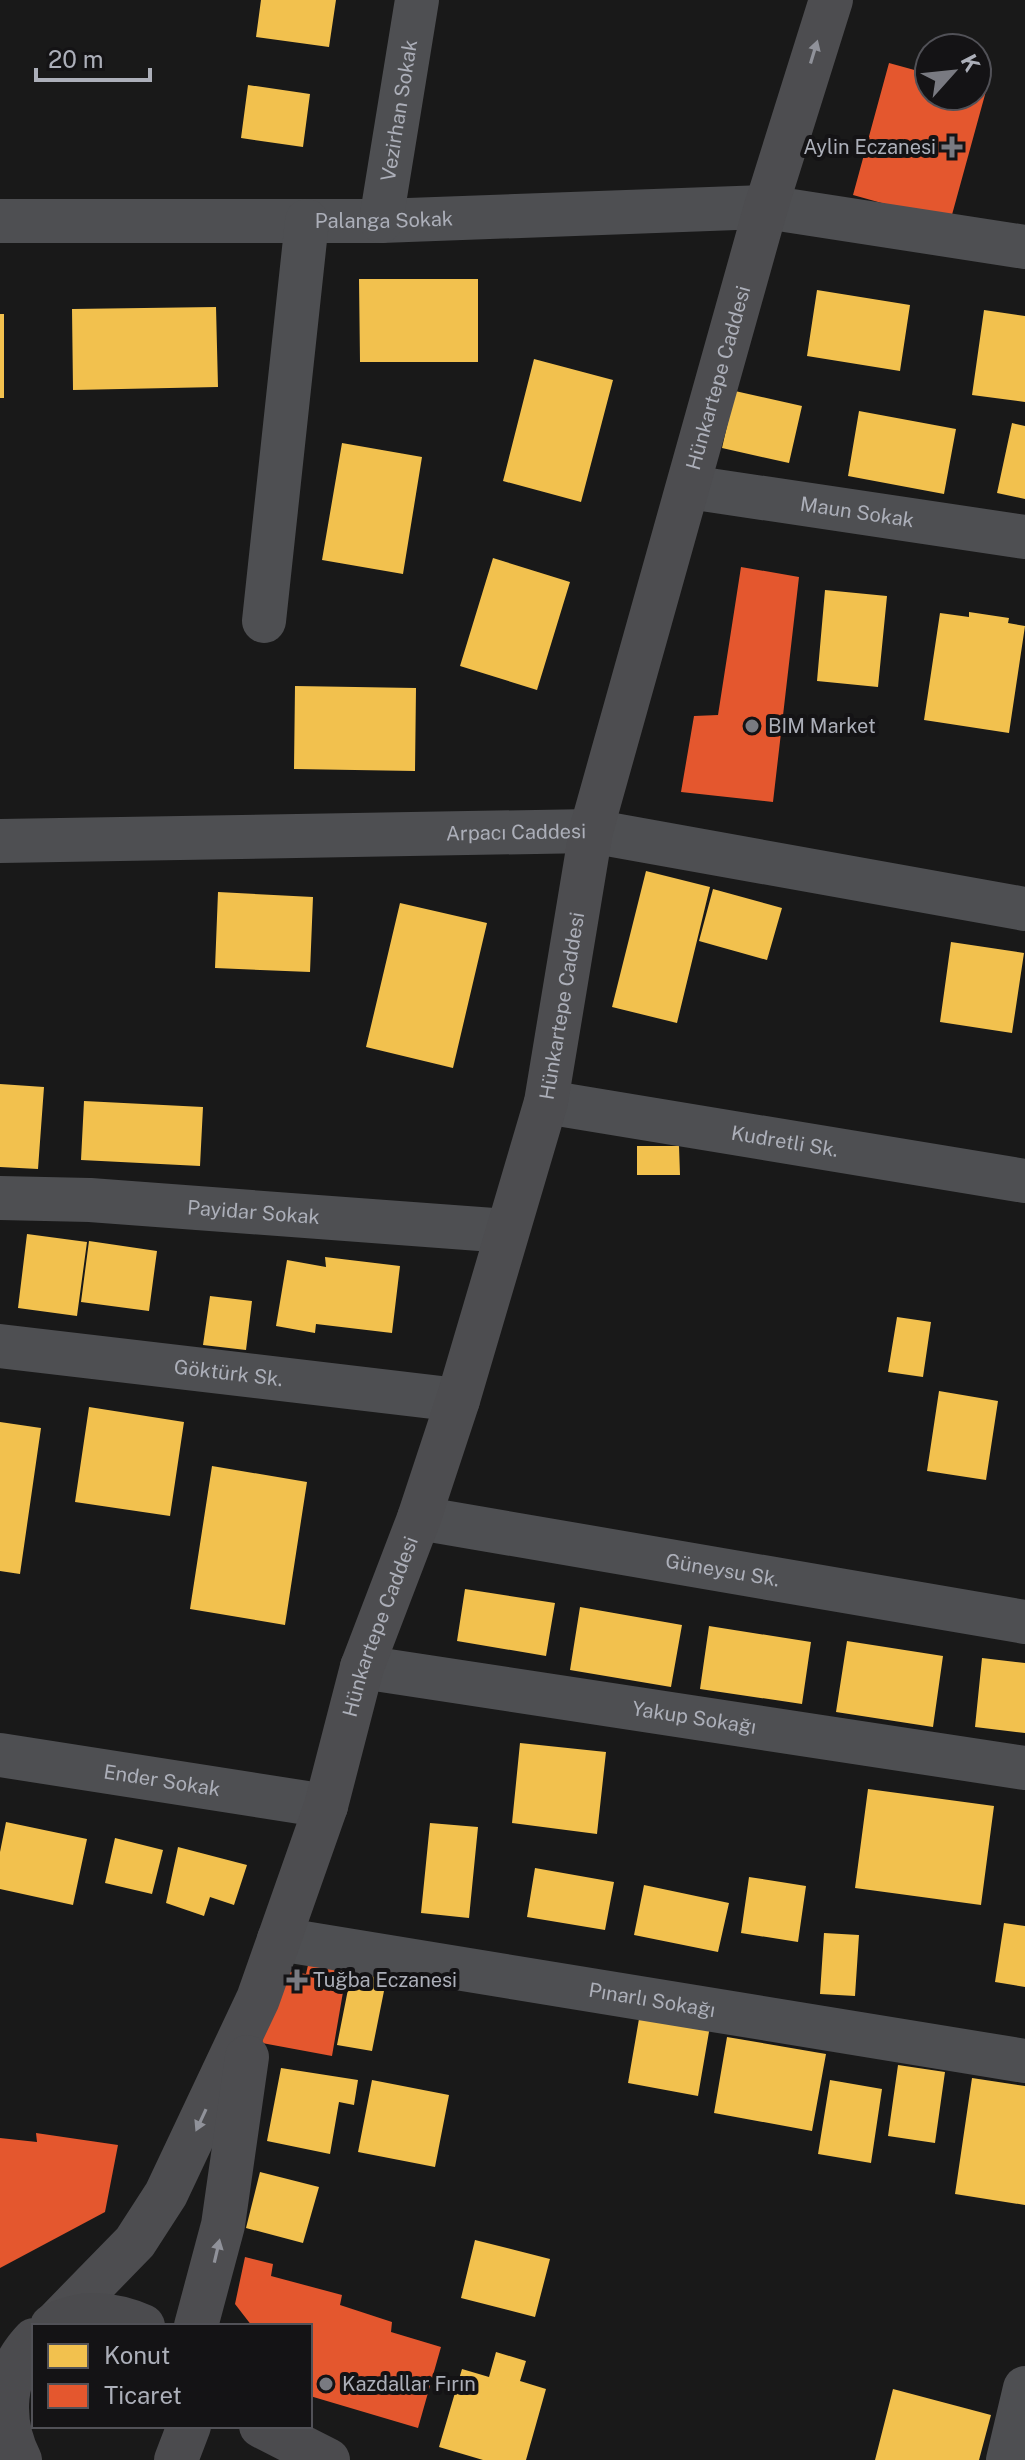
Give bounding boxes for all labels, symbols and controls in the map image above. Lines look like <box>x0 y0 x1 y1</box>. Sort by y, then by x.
scale bar <box>36 32 150 82</box>
north arrow <box>913 32 993 112</box>
street label: Vezirhan Sokak <box>376 38 422 183</box>
one-way arrow <box>808 40 821 64</box>
text: 20 m <box>48 45 104 73</box>
text: K <box>956 50 986 76</box>
place label: Aylin Eczanesi <box>803 135 936 159</box>
marker: Aylin Eczanesi <box>943 138 961 156</box>
street label: Palanga Sokak <box>315 206 454 233</box>
street label: Hünkartepe Caddesi <box>681 283 755 473</box>
street label: Maun Sokak <box>799 492 916 532</box>
place label: BIM Market <box>768 714 876 738</box>
marker: BIM Market <box>743 717 761 735</box>
street label: Arpacı Caddesi <box>446 819 586 845</box>
street label: Hünkartepe Caddesi <box>535 910 589 1102</box>
street label: Kudretli Sk. <box>730 1121 840 1162</box>
street label: Payidar Sokak <box>187 1195 321 1229</box>
street label: Göktürk Sk. <box>173 1355 284 1391</box>
street label: Hünkartepe Caddesi <box>338 1533 423 1719</box>
street label: Güneysu Sk. <box>664 1549 781 1592</box>
street label: Yakup Sokağı <box>630 1696 758 1739</box>
street label: Ender Sokak <box>102 1759 222 1801</box>
place label: Tuğba Eczanesi <box>313 1968 457 1992</box>
marker: Tuğba Eczanesi <box>288 1971 306 1989</box>
street label: Pınarlı Sokağı <box>587 1978 717 2022</box>
one-way arrow <box>194 2109 208 2132</box>
one-way arrow <box>211 2238 224 2263</box>
legend <box>32 2324 312 2428</box>
text: Konut <box>104 2341 170 2369</box>
place label: Kazdallar Fırın <box>342 2372 476 2396</box>
marker: Kazdallar Fırın <box>317 2375 335 2393</box>
text: Ticaret <box>104 2381 182 2409</box>

